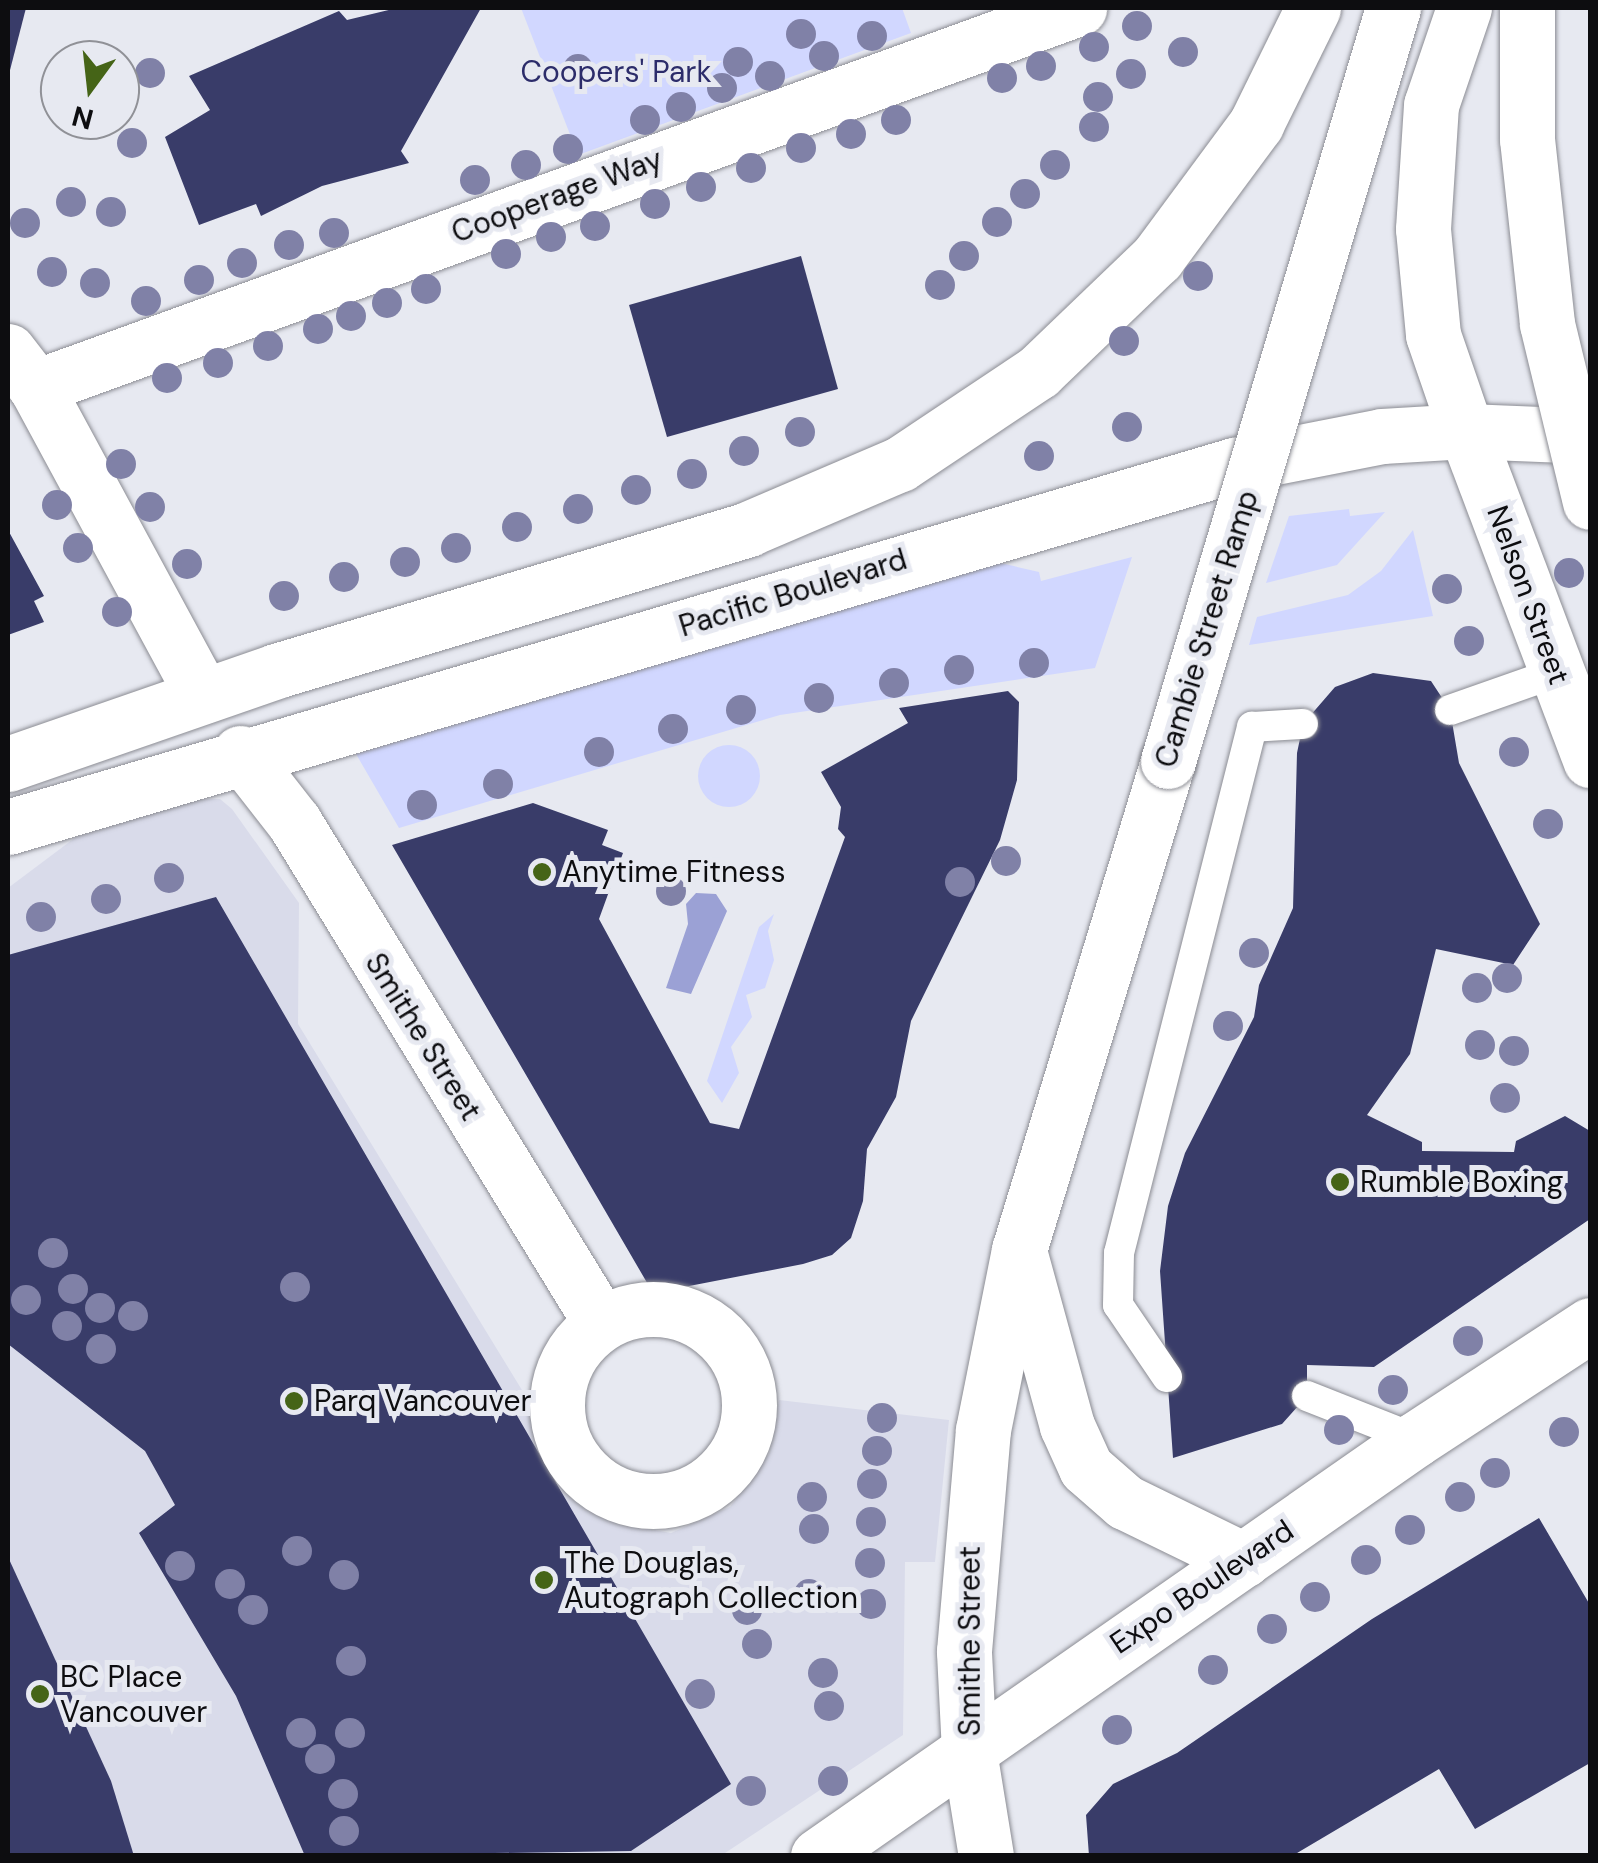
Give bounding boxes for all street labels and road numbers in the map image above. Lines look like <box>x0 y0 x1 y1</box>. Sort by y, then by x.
street label: Cooperage Way <box>447 141 667 251</box>
street label: Cambie Street Ramp <box>1148 486 1266 772</box>
street label: Nelson Street <box>1479 501 1577 689</box>
street label: Pacific Boulevard <box>675 541 911 645</box>
street label: Smithe Street <box>357 947 489 1127</box>
street label: Expo Boulevard <box>1104 1512 1300 1662</box>
street label: Smithe Street <box>952 1546 988 1736</box>

